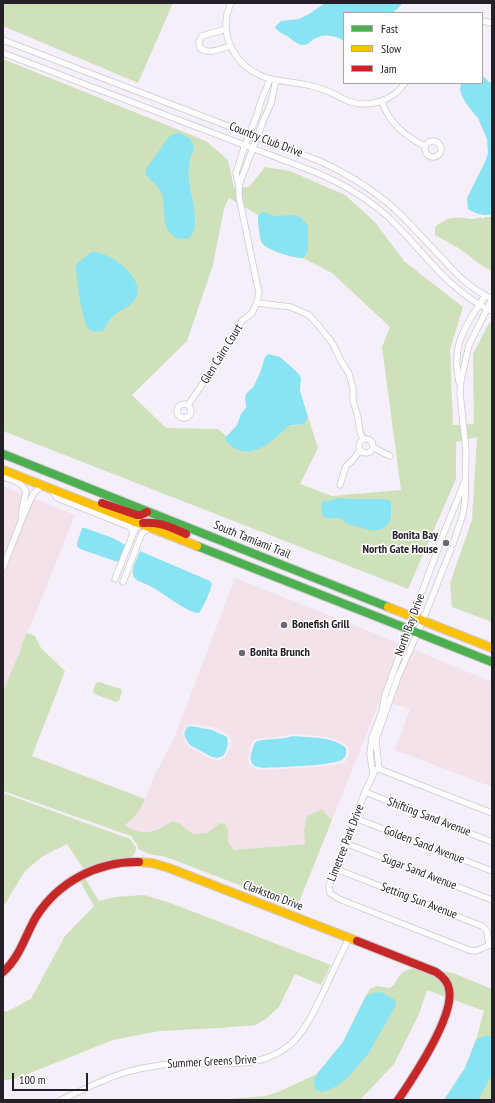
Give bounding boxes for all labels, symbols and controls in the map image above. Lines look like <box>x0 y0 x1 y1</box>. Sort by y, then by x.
legend <box>343 12 483 84</box>
text: Fast <box>381 21 398 36</box>
text: Slow <box>381 41 401 56</box>
text: Jam <box>381 61 397 76</box>
street label: Country Club Drive <box>227 119 305 161</box>
street label: Glen Cairn Court <box>198 321 246 387</box>
street label: South Tamiami Trail <box>211 518 293 562</box>
place label: Bonita Bay North Gate House <box>363 529 438 557</box>
marker: Bonita Bay North Gate House <box>441 538 451 548</box>
street label: North Bay Drive <box>392 592 428 658</box>
place label: Bonefish Grill <box>292 618 349 632</box>
marker: Bonefish Grill <box>279 620 289 630</box>
place label: Bonita Brunch <box>250 646 310 660</box>
marker: Bonita Brunch <box>237 648 247 658</box>
street label: Shifting Sand Avenue <box>385 794 473 840</box>
street label: Limetree Park Drive <box>325 802 367 884</box>
street label: Golden Sand Avenue <box>382 823 466 867</box>
street label: Sugar Sand Avenue <box>379 851 459 893</box>
street label: Clarkston Drive <box>241 878 305 914</box>
street label: Setting Sun Avenue <box>379 880 459 922</box>
street label: Summer Greens Drive <box>167 1052 257 1072</box>
scale bar <box>14 1065 90 1091</box>
text: 100 m <box>19 1072 46 1087</box>

